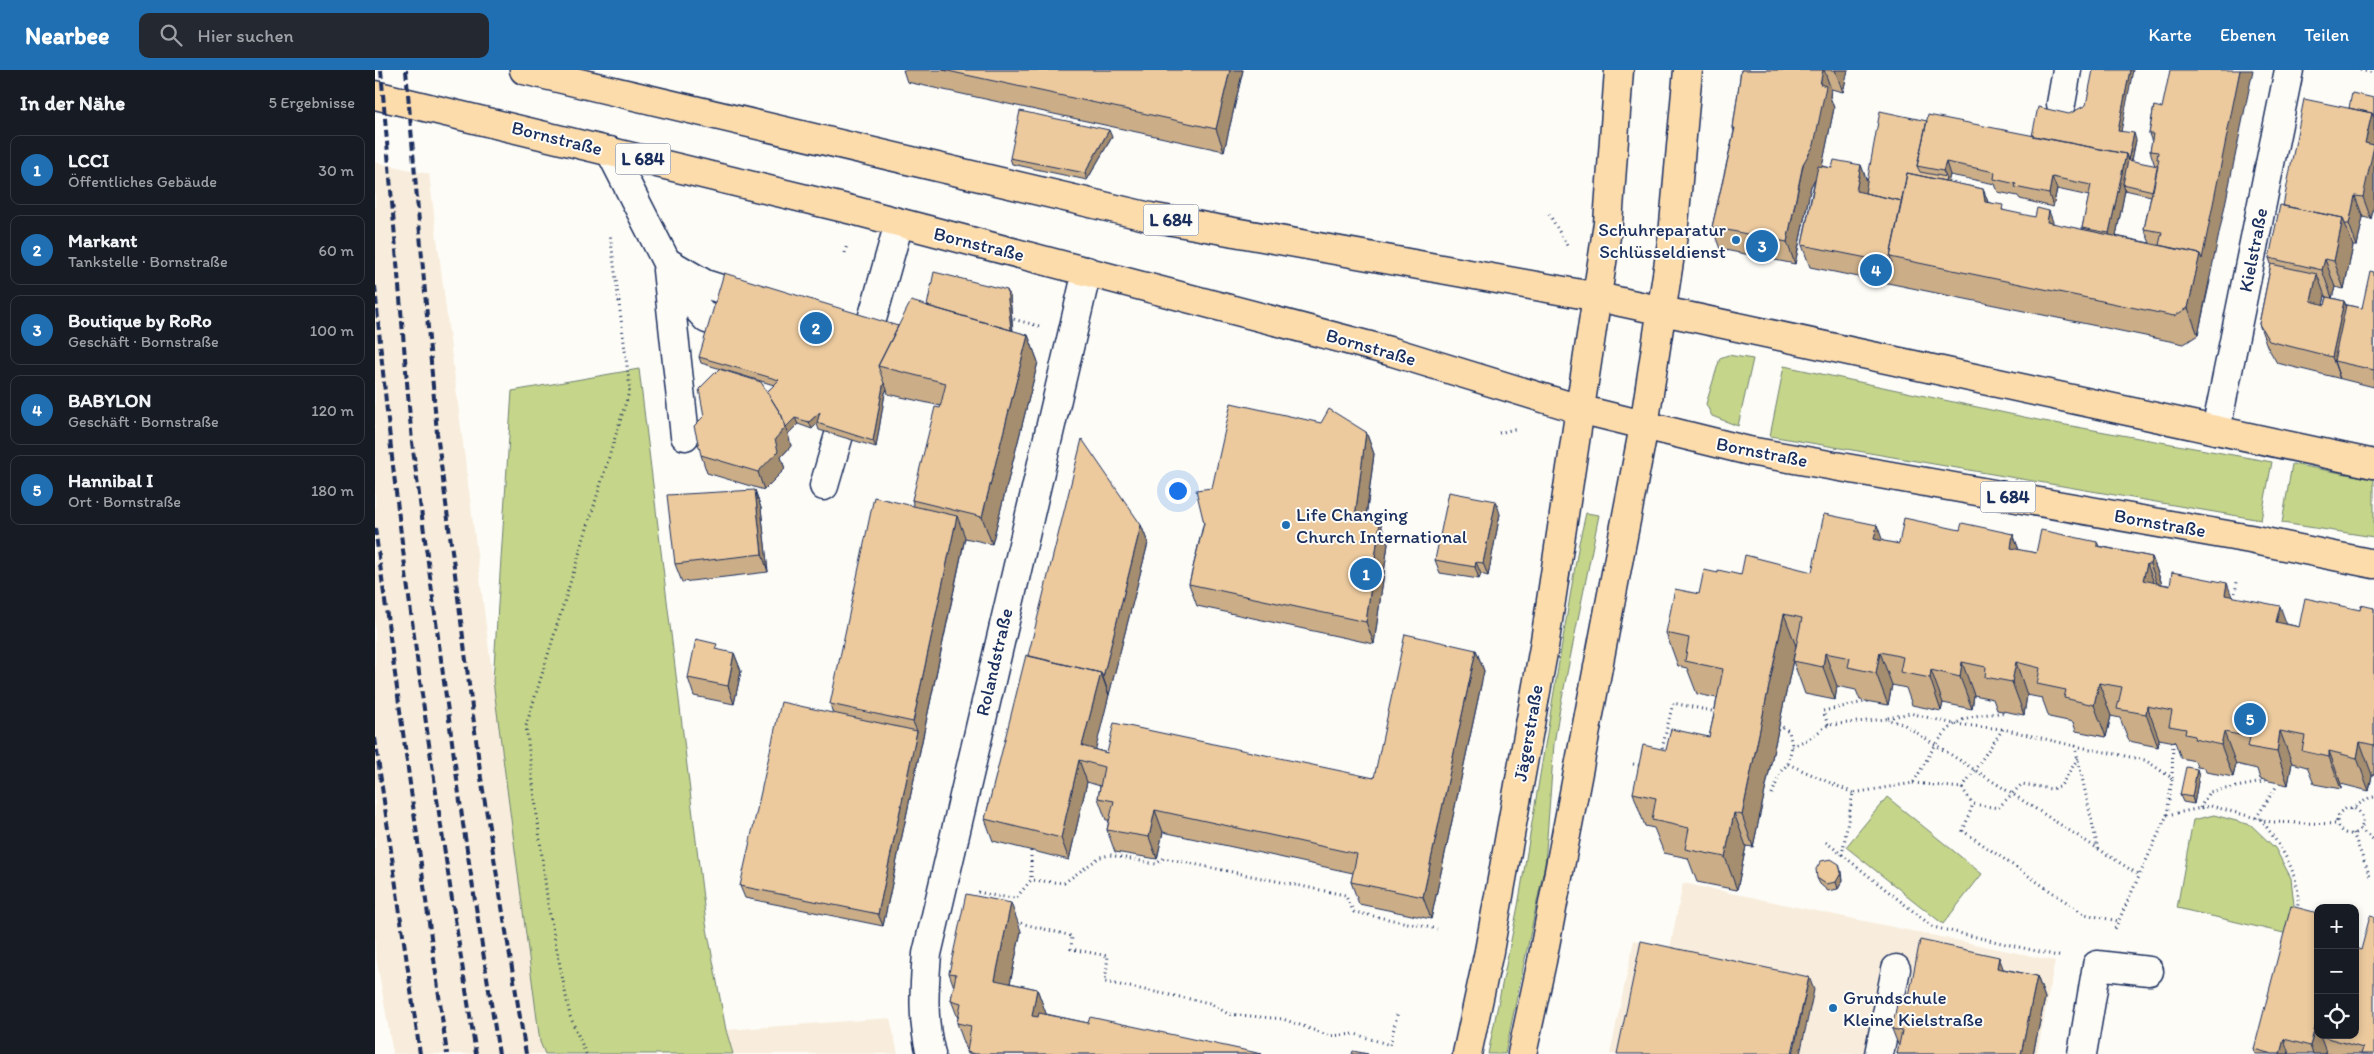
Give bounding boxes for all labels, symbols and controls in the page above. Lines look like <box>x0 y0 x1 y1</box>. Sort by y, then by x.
search box <box>139 13 489 58</box>
text: Nearbee <box>25 21 109 50</box>
icon: search <box>157 21 185 49</box>
text: Hier suchen <box>197 24 294 47</box>
text: Karte <box>2149 24 2192 46</box>
text: Ebenen <box>2220 24 2276 46</box>
text: Teilen <box>2304 24 2349 46</box>
text: In der Nähe <box>20 90 125 115</box>
text: 5 Ergebnisse <box>269 93 355 112</box>
street label: Bornstraße <box>509 116 605 160</box>
road number: L 684 <box>615 144 671 175</box>
text: LCCI <box>68 149 109 172</box>
text: 1 <box>33 161 41 180</box>
text: 30 m <box>318 161 354 180</box>
text: Öffentliches Gebäude <box>68 172 217 191</box>
road number: L 684 <box>1143 204 1199 236</box>
street label: Kielstraße <box>2234 206 2272 294</box>
place label: Schuhreparatur Schlüsseldienst <box>1598 218 1727 263</box>
street label: Bornstraße <box>931 222 1027 266</box>
pin: 3 <box>1746 227 1778 265</box>
text: Markant <box>68 229 137 252</box>
marker: Schuhreparatur Schlüsseldienst <box>1730 234 1742 246</box>
text: 2 <box>33 241 41 260</box>
text: 60 m <box>319 241 354 260</box>
pin: 4 <box>1860 251 1892 289</box>
text: Tankstelle · Bornstraße <box>68 252 228 271</box>
text: Boutique by RoRo <box>68 309 212 332</box>
pin: 2 <box>800 309 832 347</box>
text: 3 <box>33 321 41 340</box>
text: 100 m <box>310 321 354 340</box>
street label: Bornstraße <box>1323 323 1419 371</box>
text: Geschäft · Bornstraße <box>68 332 219 351</box>
text: BABYLON <box>68 389 151 412</box>
text: 4 <box>32 401 42 420</box>
text: 120 m <box>311 401 354 420</box>
text: Geschäft · Bornstraße <box>68 412 219 431</box>
street label: Bornstraße <box>1714 432 1810 472</box>
text: Hannibal I <box>68 469 153 492</box>
your location <box>1165 478 1191 504</box>
text: 5 <box>33 481 41 500</box>
text: 180 m <box>311 481 354 500</box>
road number: L 684 <box>1981 482 2035 512</box>
text: Ort · Bornstraße <box>68 492 181 511</box>
place label: Life Changing Church International <box>1296 503 1468 548</box>
street label: Bornstraße <box>2112 504 2208 542</box>
marker: Life Changing Church International <box>1280 519 1292 531</box>
pin: 1 <box>1350 555 1382 593</box>
street label: Rolandstraße <box>970 606 1018 718</box>
street label: Jägerstraße <box>1508 683 1548 783</box>
pin: 5 <box>2234 700 2266 738</box>
map controls <box>2314 904 2359 1039</box>
button: + <box>2314 904 2359 949</box>
button: − <box>2314 949 2359 994</box>
place label: Grundschule Kleine Kielstraße <box>1843 986 1983 1031</box>
button: locate <box>2314 994 2359 1039</box>
marker: Grundschule Kleine Kielstraße <box>1827 1002 1839 1014</box>

